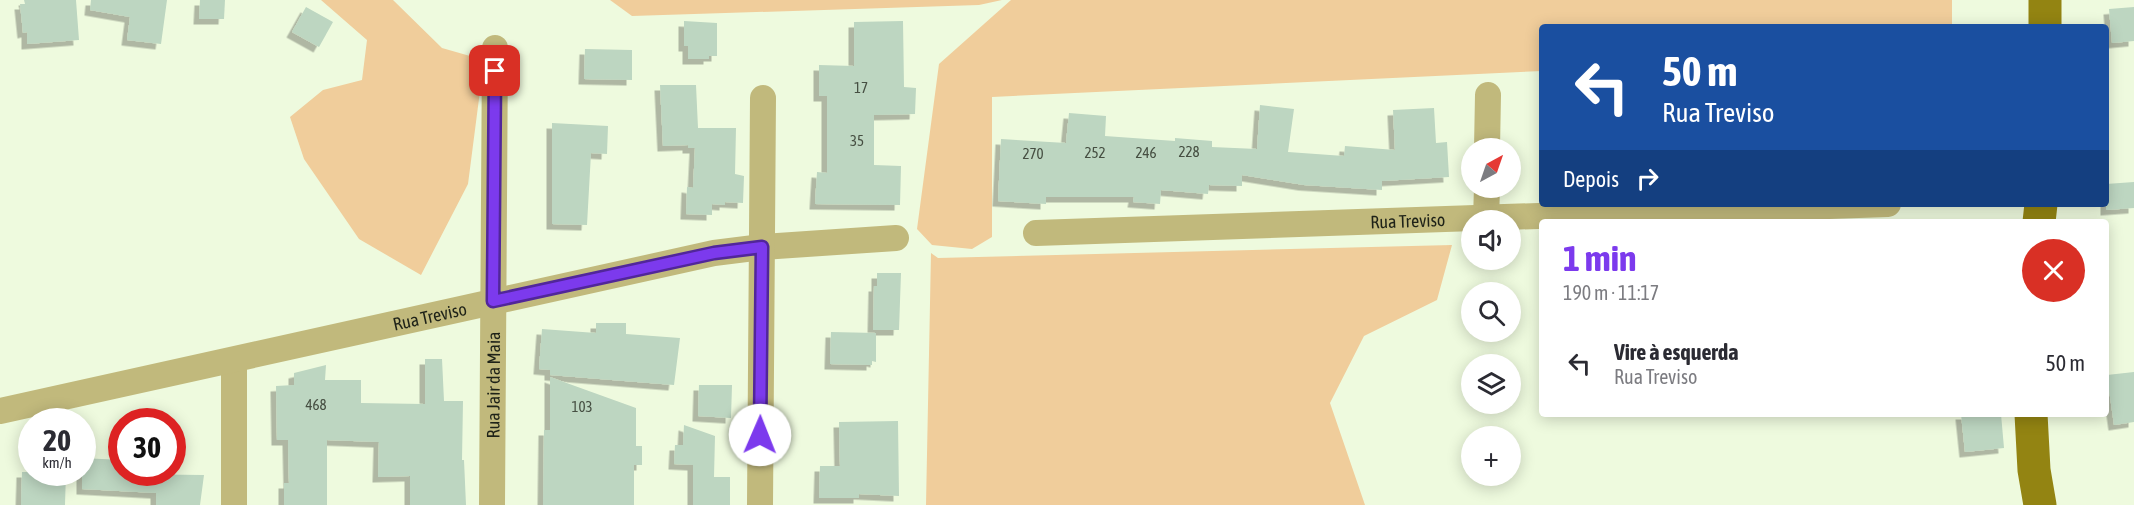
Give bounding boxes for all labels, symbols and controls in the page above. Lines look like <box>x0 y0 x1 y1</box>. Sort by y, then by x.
pin <box>469 45 520 96</box>
text: 50 m <box>1662 47 1737 95</box>
icon: left <box>1563 48 1641 126</box>
icon: arrive <box>478 54 511 87</box>
house number: 17 <box>854 79 868 96</box>
text: Rua Treviso <box>1662 97 1775 128</box>
house number: 35 <box>850 132 864 149</box>
north arrow <box>1461 138 1521 198</box>
map controls <box>1461 138 1521 486</box>
house number: 228 <box>1178 143 1200 160</box>
house number: 252 <box>1084 144 1106 161</box>
house number: 246 <box>1135 144 1157 161</box>
house number: 270 <box>1022 145 1044 162</box>
icon: right <box>1631 162 1664 195</box>
text: Depois <box>1563 166 1619 192</box>
street label: Rua Treviso <box>1370 209 1446 232</box>
button: sound <box>1461 210 1521 270</box>
text: 1 min <box>1563 237 1637 279</box>
button: close <box>2022 239 2085 302</box>
text: 190 m · 11:17 <box>1563 281 1659 304</box>
button: search <box>1461 282 1521 342</box>
street label: Rua Treviso <box>391 298 469 334</box>
street label: Rua Jair da Maia <box>482 331 504 439</box>
text: Vire à esquerda <box>1614 339 1739 365</box>
icon: left <box>1563 347 1596 380</box>
text: 50 m <box>2045 350 2085 376</box>
button: layers <box>1461 354 1521 414</box>
text: Rua Treviso <box>1614 365 1697 388</box>
house number: 468 <box>305 396 327 413</box>
house number: 103 <box>571 398 593 415</box>
position arrow <box>728 403 792 467</box>
speed limit sign: 30 <box>108 408 186 486</box>
text: 20 <box>43 423 71 457</box>
button: + <box>1461 426 1521 486</box>
text: km/h <box>42 454 72 471</box>

